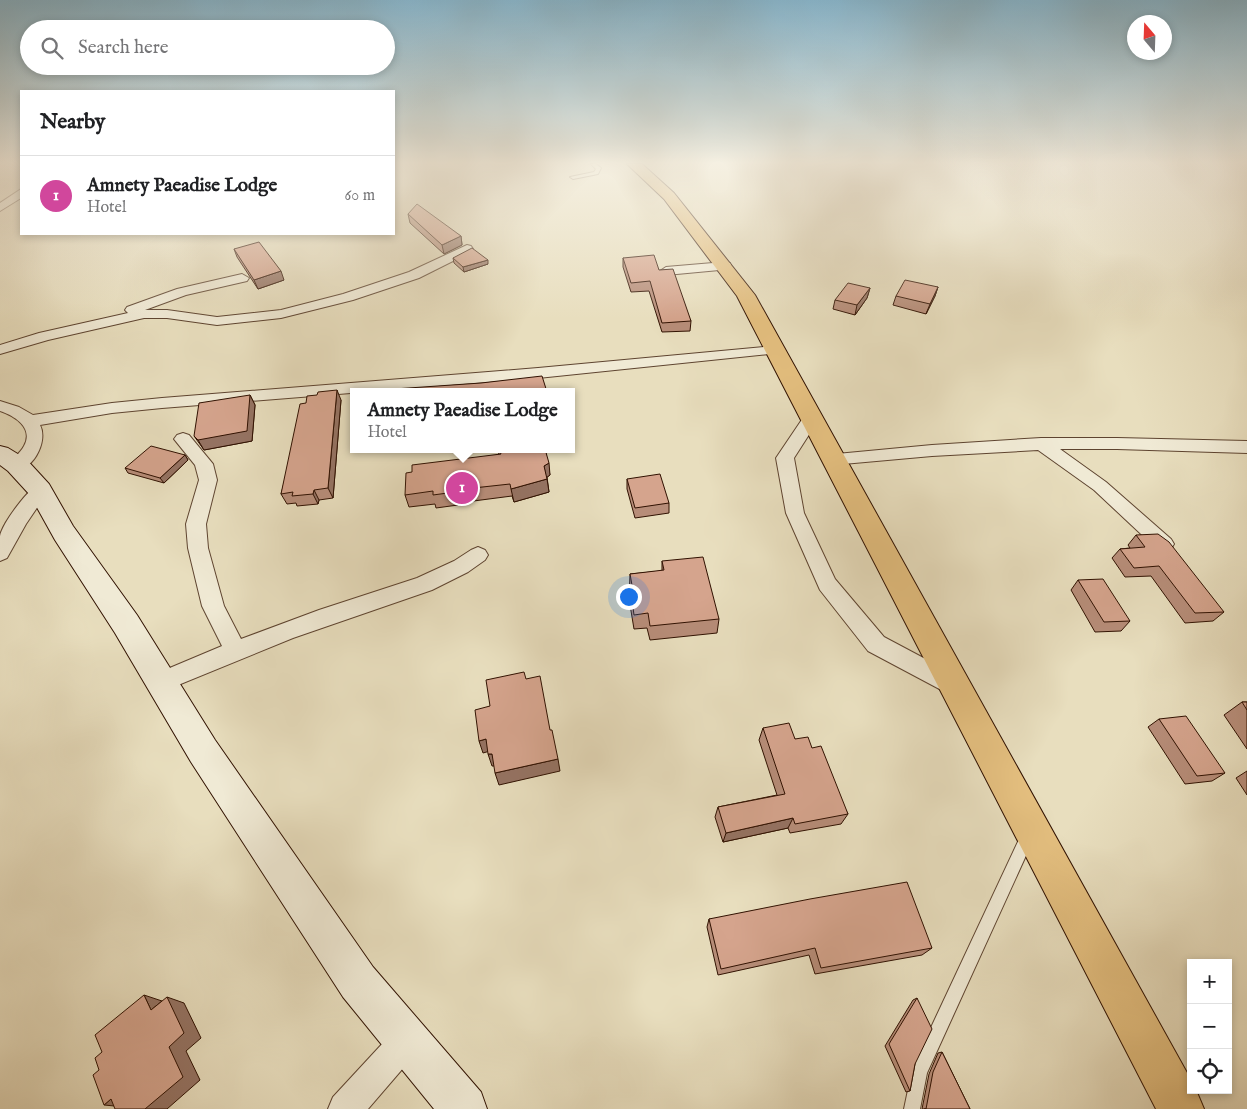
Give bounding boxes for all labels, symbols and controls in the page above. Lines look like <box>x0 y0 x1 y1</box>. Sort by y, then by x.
north arrow <box>1127 15 1172 60</box>
search box <box>20 20 395 75</box>
icon: search <box>38 34 66 62</box>
text: Search here <box>78 36 169 60</box>
text: Nearby <box>40 109 105 136</box>
text: Amnety Paeadise Lodge <box>87 174 277 198</box>
text: 1 <box>53 186 59 206</box>
text: 60 m <box>345 186 375 206</box>
text: Hotel <box>87 198 126 218</box>
popup <box>350 388 575 453</box>
text: Amnety Paeadise Lodge <box>367 399 558 423</box>
text: Hotel <box>367 423 407 443</box>
pin: 1 <box>446 469 478 507</box>
your location <box>616 584 642 610</box>
map controls <box>1187 959 1232 1094</box>
button: + <box>1187 959 1232 1004</box>
button: − <box>1187 1004 1232 1049</box>
button: locate <box>1187 1049 1232 1094</box>

